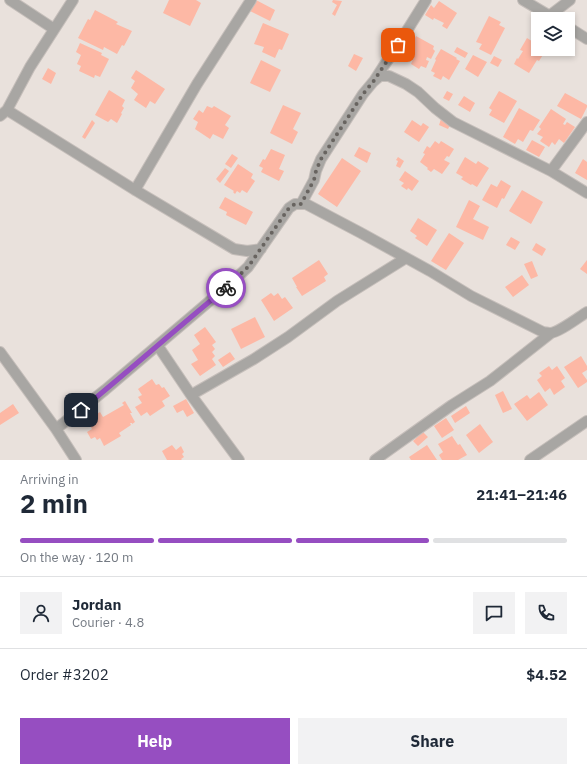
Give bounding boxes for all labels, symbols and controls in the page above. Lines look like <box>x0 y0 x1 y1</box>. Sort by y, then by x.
map controls <box>531 12 575 56</box>
button: layers <box>531 12 575 56</box>
pin <box>381 28 415 62</box>
icon: bag <box>387 34 409 56</box>
courier <box>206 268 246 308</box>
icon: bike <box>215 277 237 299</box>
pin <box>64 393 98 427</box>
icon: home <box>70 399 92 421</box>
text: Arriving in <box>20 471 79 488</box>
text: 21:41–21:46 <box>476 485 567 504</box>
text: 2 min <box>20 486 88 520</box>
text: On the way · 120 m <box>20 549 133 566</box>
button: person <box>20 592 62 634</box>
button: chat <box>473 592 515 634</box>
button: phone <box>525 592 567 634</box>
text: Jordan <box>72 595 121 614</box>
text: Courier · 4.8 <box>72 614 144 631</box>
text: Order #3202 <box>20 665 109 684</box>
text: $4.52 <box>526 665 567 684</box>
button: Help <box>20 718 290 764</box>
button: Share <box>298 718 567 764</box>

